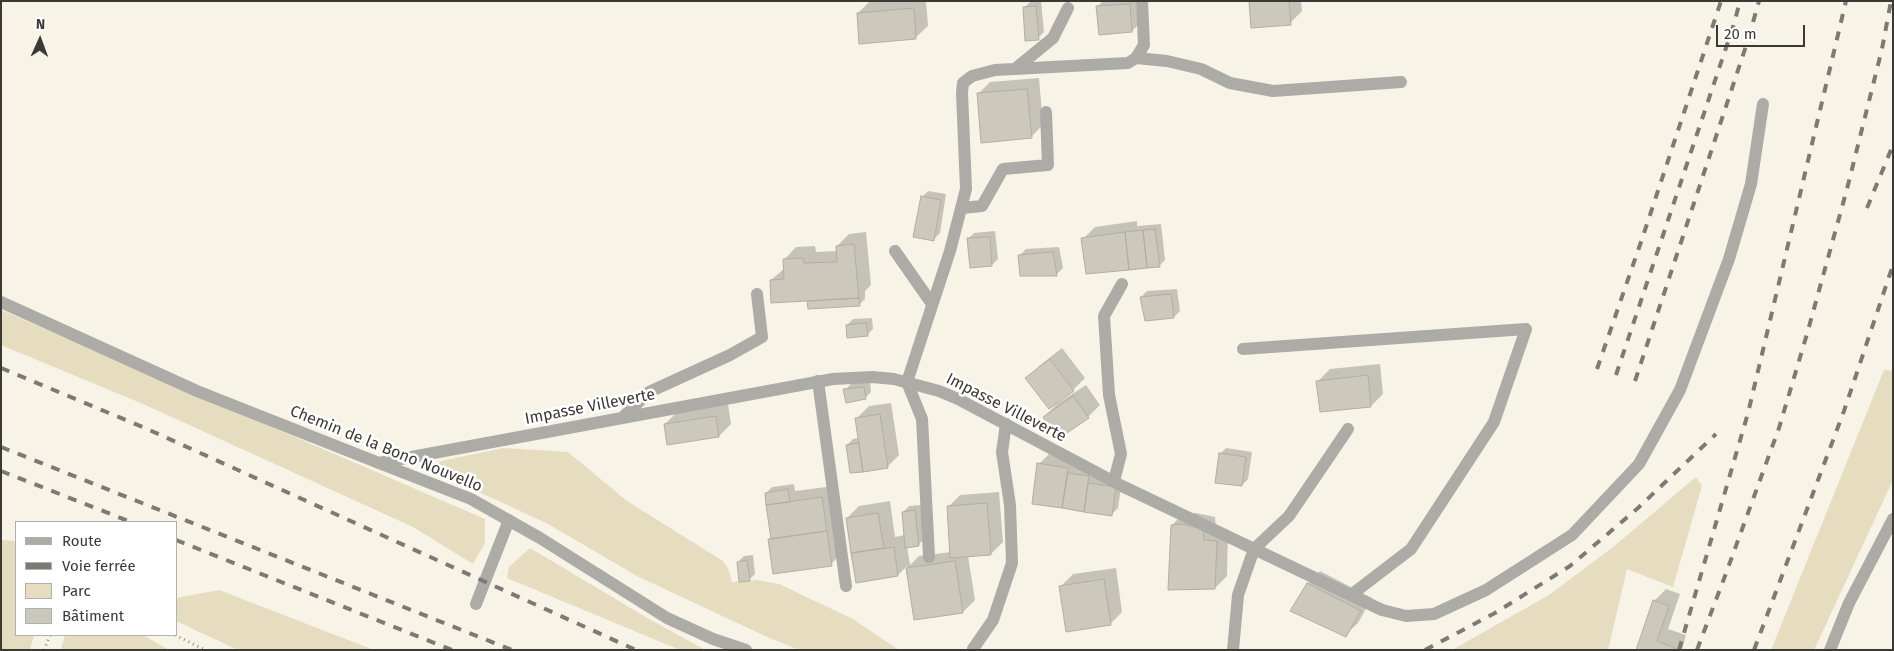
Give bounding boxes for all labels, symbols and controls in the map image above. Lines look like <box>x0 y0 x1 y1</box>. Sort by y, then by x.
north arrow <box>15 15 65 65</box>
scale bar <box>1719 15 1808 47</box>
text: N <box>36 16 45 33</box>
text: 20 m <box>1724 25 1757 43</box>
street label: Impasse Villeverte <box>943 369 1069 447</box>
street label: Impasse Villeverte <box>523 385 657 429</box>
street label: Chemin de la Bono Nouvello <box>287 402 485 496</box>
legend <box>15 521 178 636</box>
text: Route <box>62 532 102 550</box>
text: Voie ferrée <box>62 557 136 575</box>
text: Parc <box>62 582 91 600</box>
text: Bâtiment <box>62 607 124 625</box>

